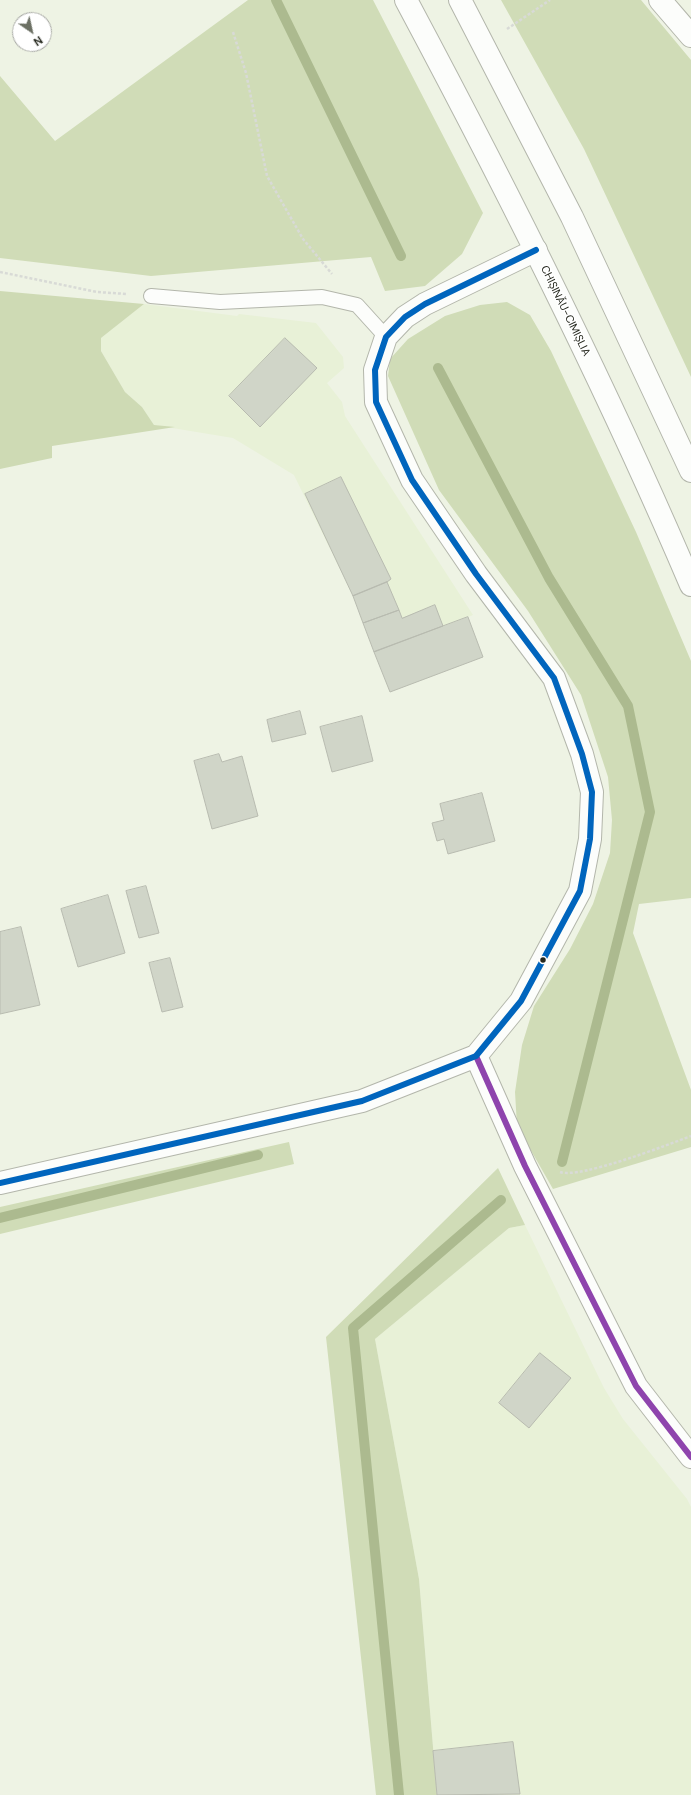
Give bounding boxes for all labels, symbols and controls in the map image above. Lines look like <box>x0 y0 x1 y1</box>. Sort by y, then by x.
north arrow <box>12 12 52 52</box>
text: N <box>31 33 45 49</box>
street label: CHIȘINĂU-CIMIȘLIA <box>537 264 593 358</box>
unlabelled marker <box>538 955 548 965</box>

